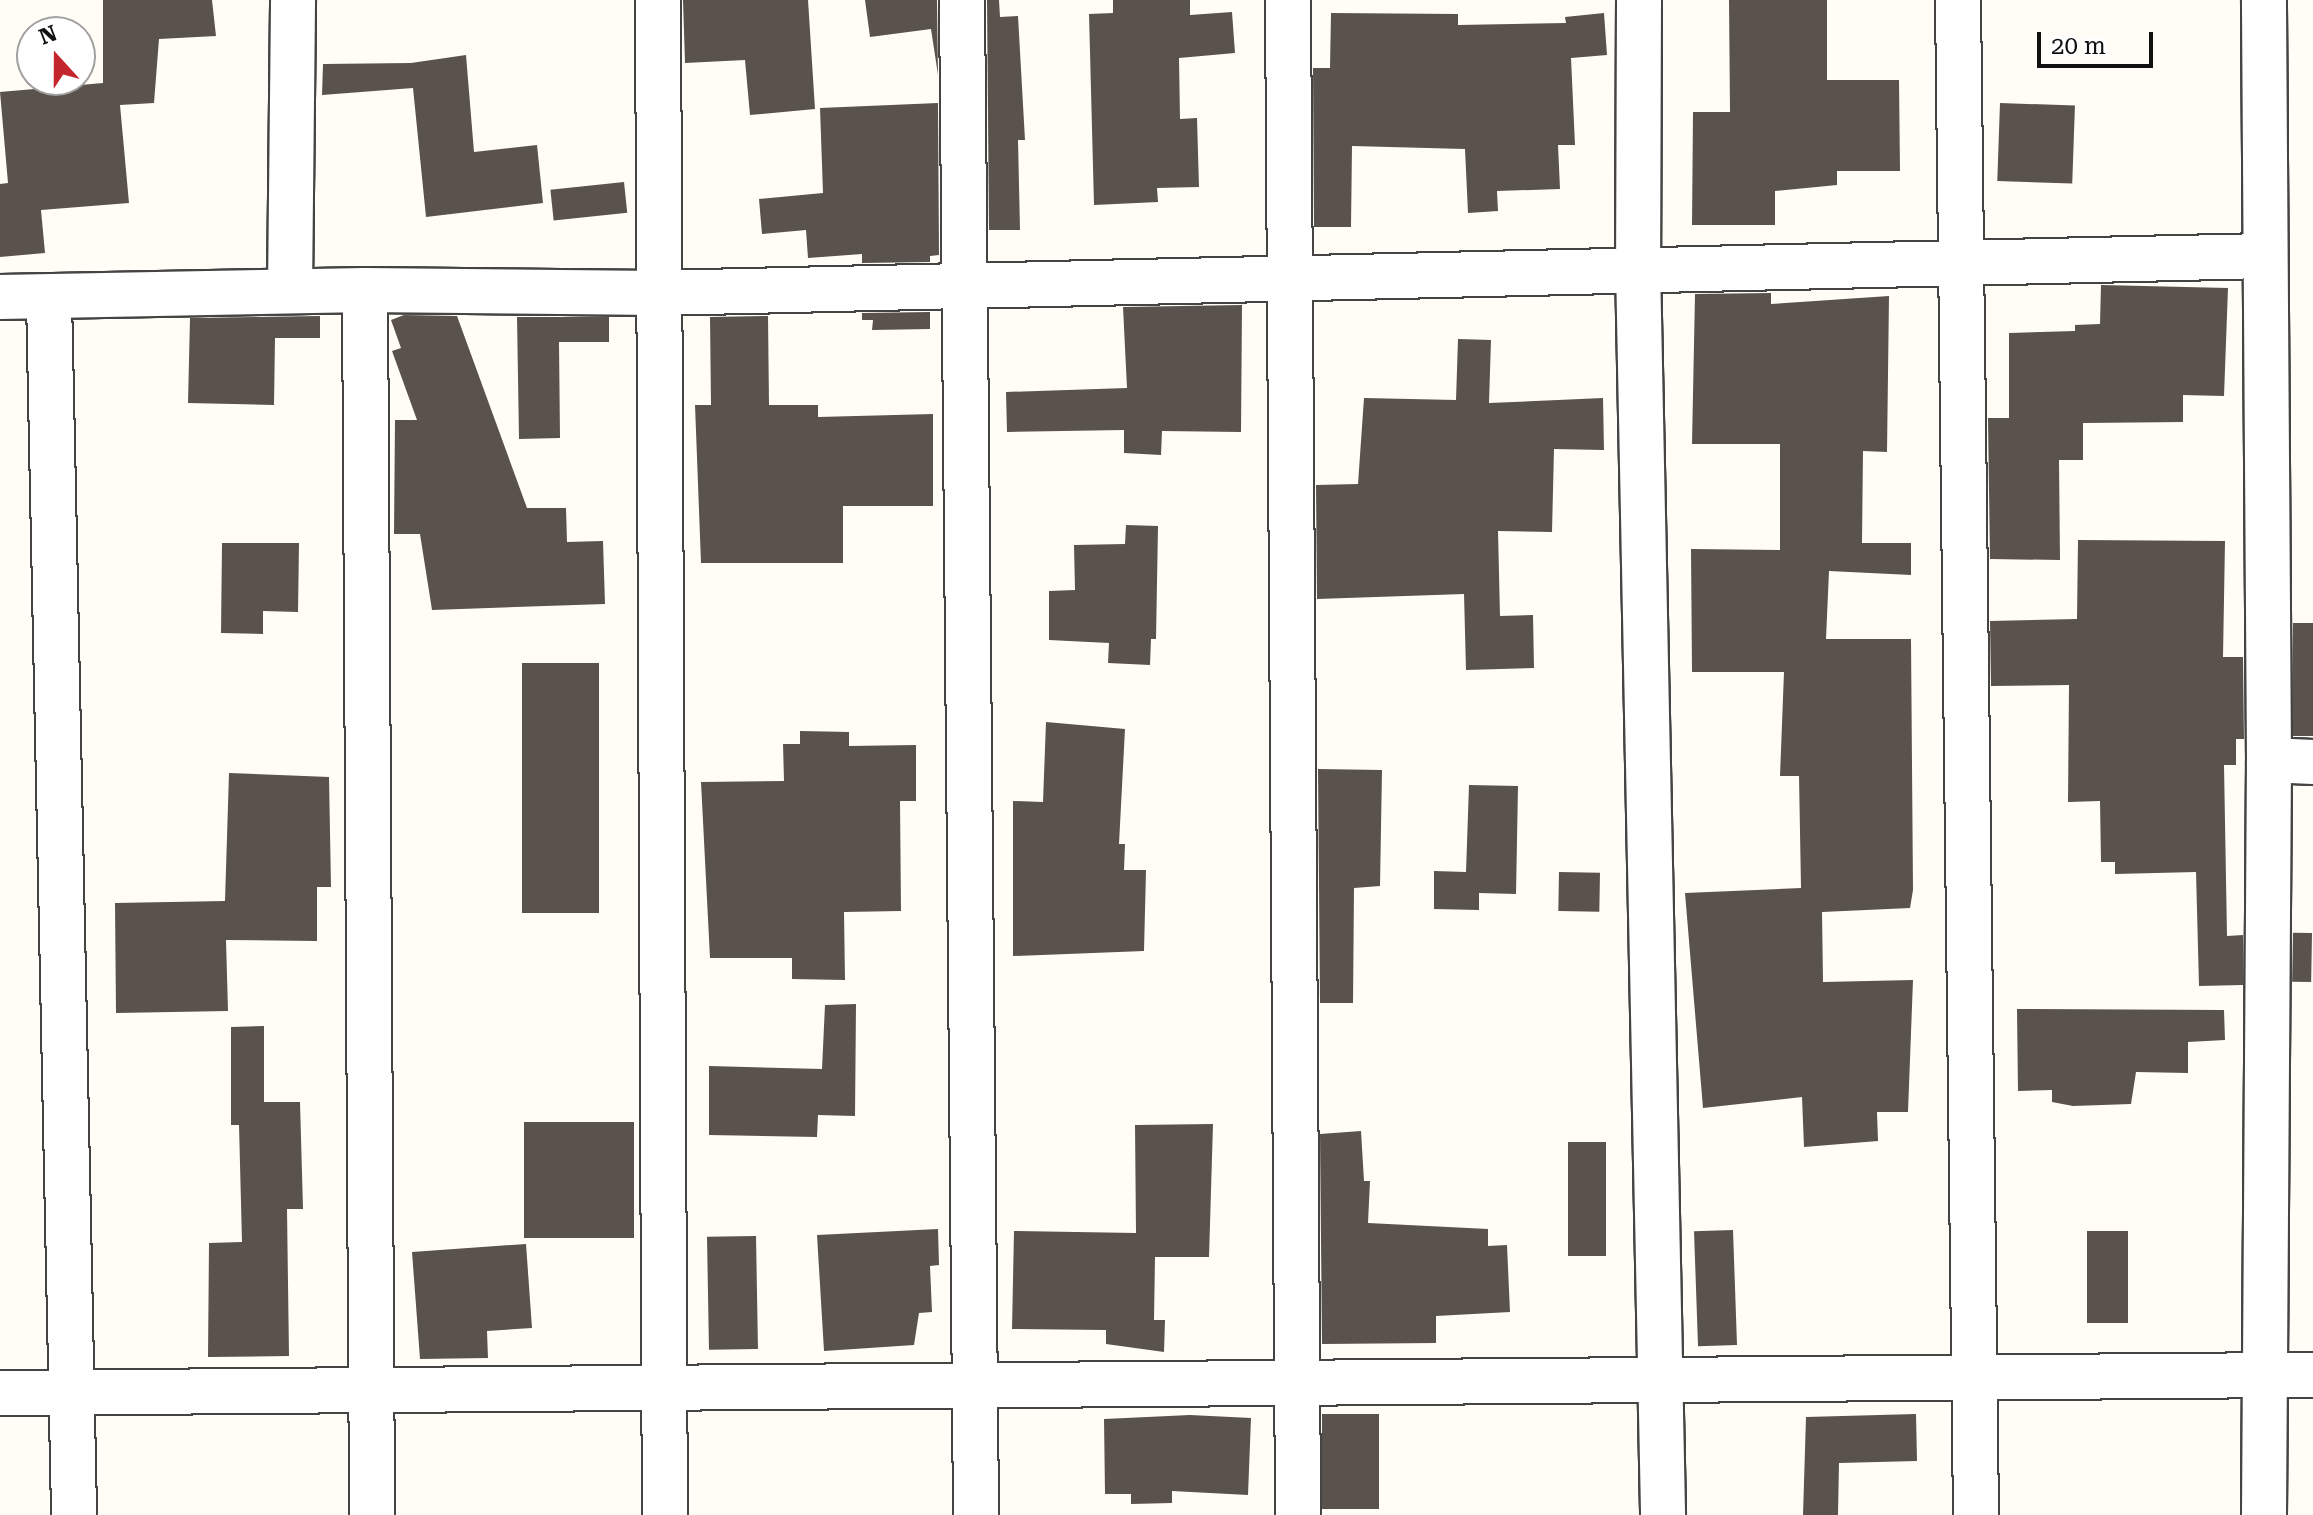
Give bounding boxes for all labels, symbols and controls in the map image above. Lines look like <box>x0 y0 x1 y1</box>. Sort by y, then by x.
north arrow <box>16 16 96 96</box>
scale bar <box>2041 16 2157 66</box>
text: N <box>36 20 60 50</box>
text: 20 m <box>2051 32 2106 60</box>

